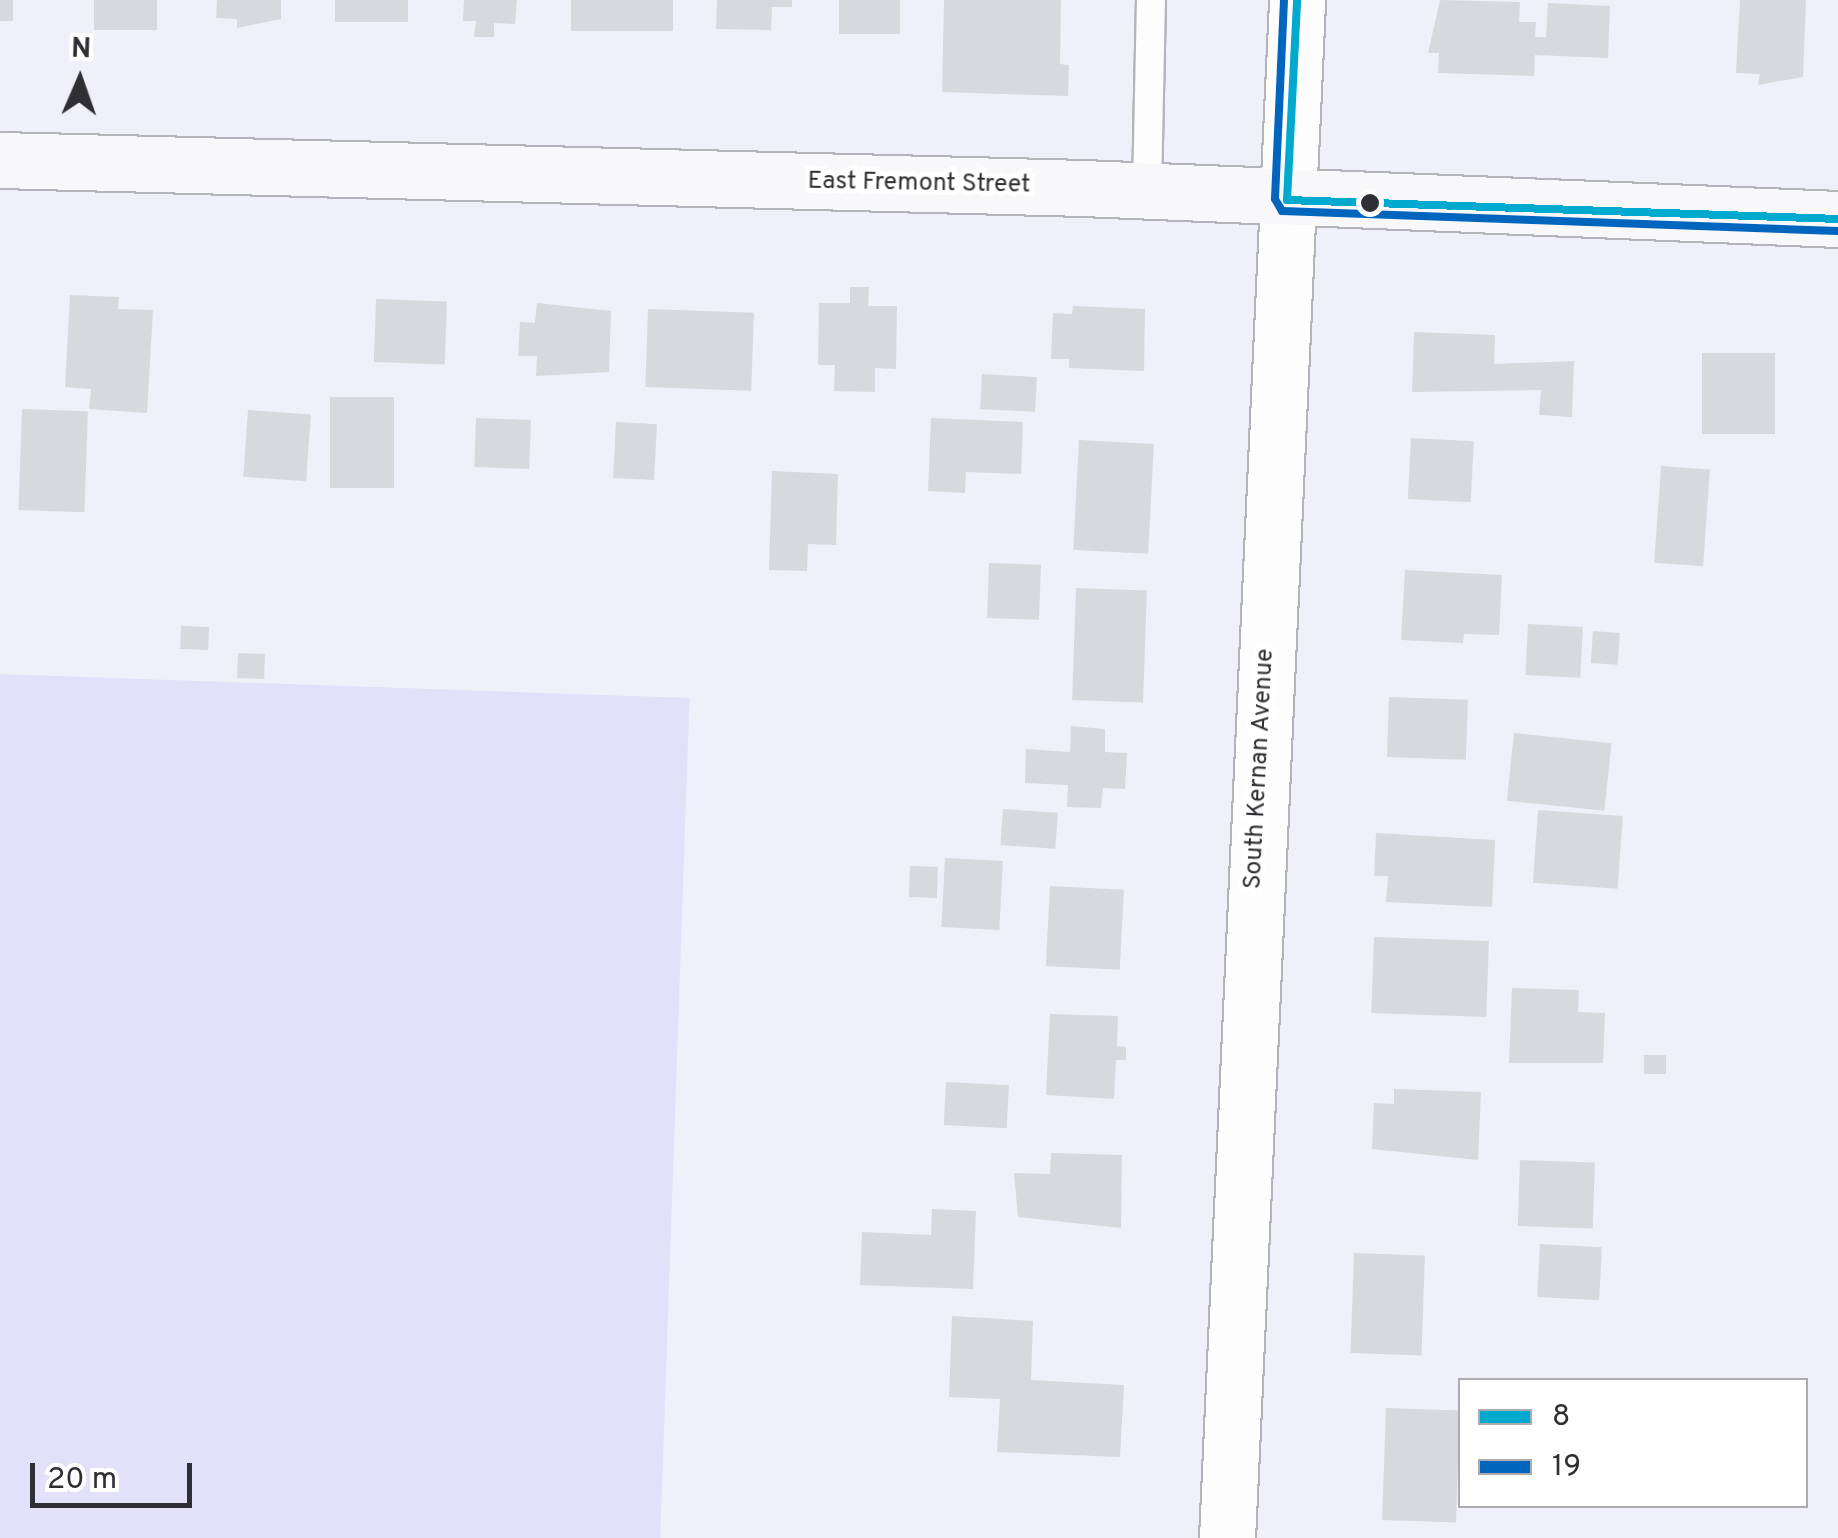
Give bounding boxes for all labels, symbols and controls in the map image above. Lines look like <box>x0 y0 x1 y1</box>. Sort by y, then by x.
north arrow <box>30 30 130 130</box>
text: N <box>70 32 92 68</box>
street label: East Fremont Street <box>807 167 1031 201</box>
unlabelled marker <box>1360 193 1380 213</box>
street label: South Kernan Avenue <box>1239 647 1281 891</box>
legend <box>1458 1378 1808 1508</box>
text: 8 <box>1552 1399 1570 1436</box>
scale bar <box>35 1443 198 1505</box>
text: 19 <box>1552 1449 1581 1486</box>
text: 20 m <box>47 1462 117 1499</box>

